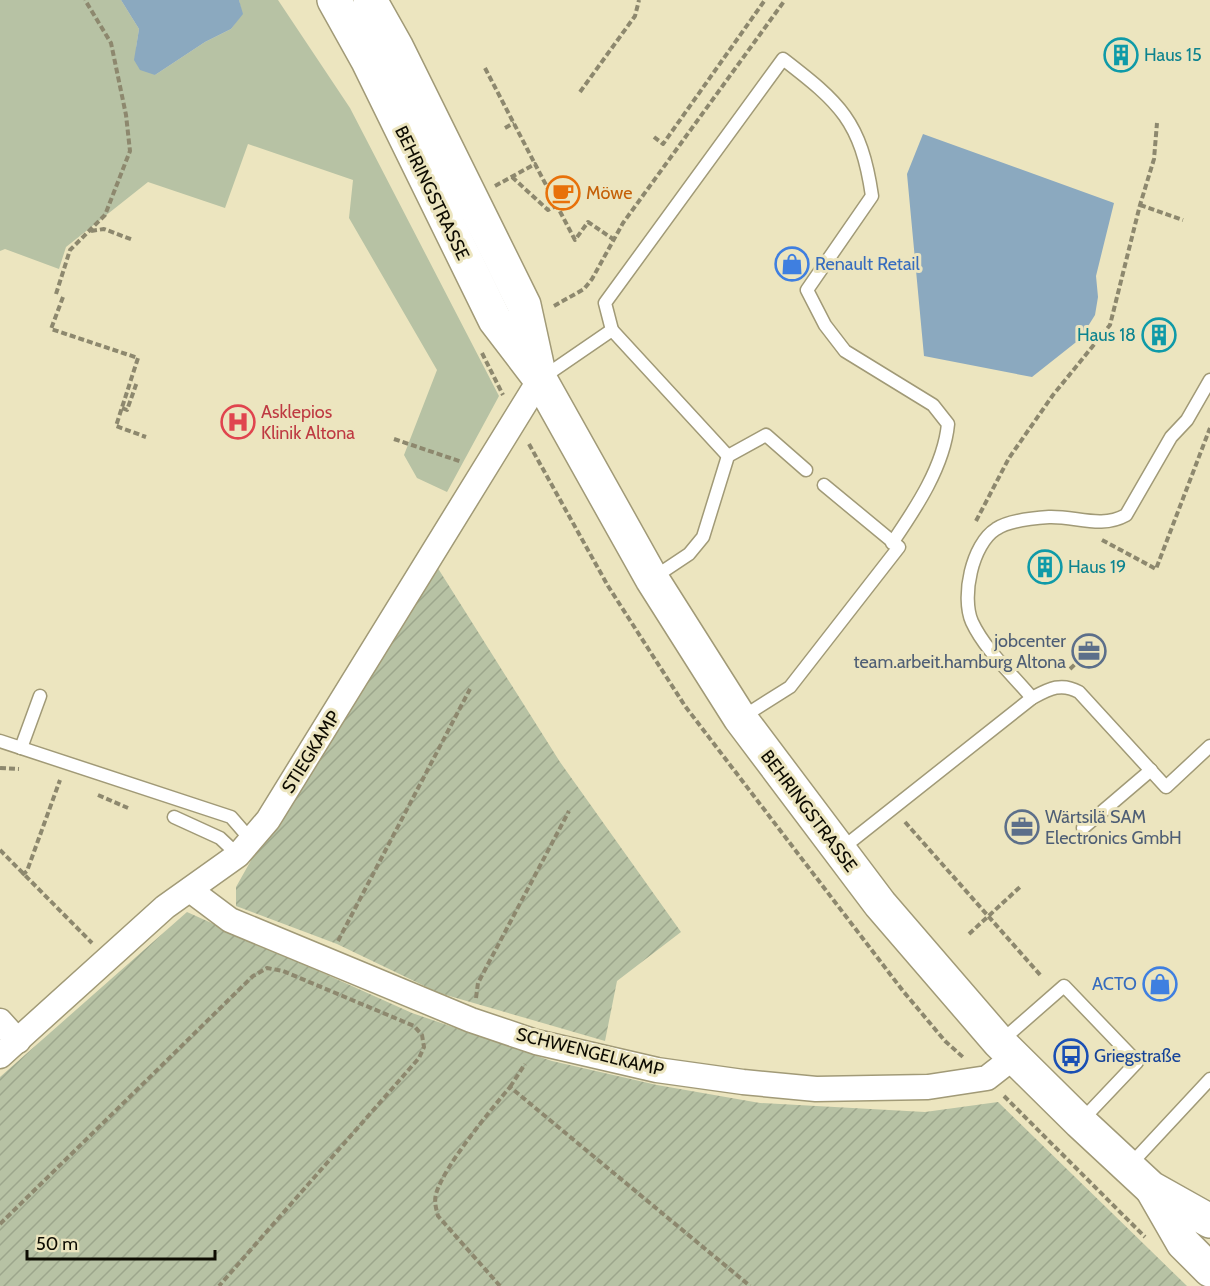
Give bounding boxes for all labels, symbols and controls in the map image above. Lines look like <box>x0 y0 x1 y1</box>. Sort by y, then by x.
building icon: Haus 15 <box>1103 37 1139 73</box>
place label: Haus 15 <box>1144 44 1202 66</box>
street label: BEHRINGSTRASSE <box>390 122 474 264</box>
cafe icon: Möwe <box>545 175 581 211</box>
place label: Möwe <box>586 182 632 204</box>
shop icon: Renault Retail <box>774 246 810 282</box>
place label: Renault Retail <box>815 253 920 275</box>
building icon: Haus 18 <box>1141 317 1177 353</box>
place label: Haus 18 <box>1077 324 1136 346</box>
place label: Asklepios Klinik Altona <box>261 401 355 444</box>
hospital icon: Asklepios Klinik Altona <box>220 404 256 440</box>
building icon: Haus 19 <box>1027 549 1063 585</box>
place label: Haus 19 <box>1068 556 1126 578</box>
place label: jobcenter team.arbeit.hamburg Altona <box>854 630 1066 673</box>
office icon: jobcenter team.arbeit.hamburg Altona <box>1071 633 1107 669</box>
street label: STIEGKAMP <box>277 707 345 797</box>
street label: BEHRINGSTRASSE <box>756 746 862 876</box>
place label: Wärtsilä SAM Electronics GmbH <box>1045 806 1182 849</box>
office icon: Wärtsilä SAM Electronics GmbH <box>1004 809 1040 845</box>
shop icon: ACTO <box>1142 966 1178 1002</box>
place label: ACTO <box>1092 973 1137 995</box>
street label: SCHWENGELKAMP <box>514 1023 666 1081</box>
bus stop icon: Griegstraße <box>1053 1038 1089 1074</box>
place label: Griegstraße <box>1094 1045 1181 1067</box>
scale bar <box>27 1223 214 1261</box>
text: 50 m <box>36 1233 78 1255</box>

